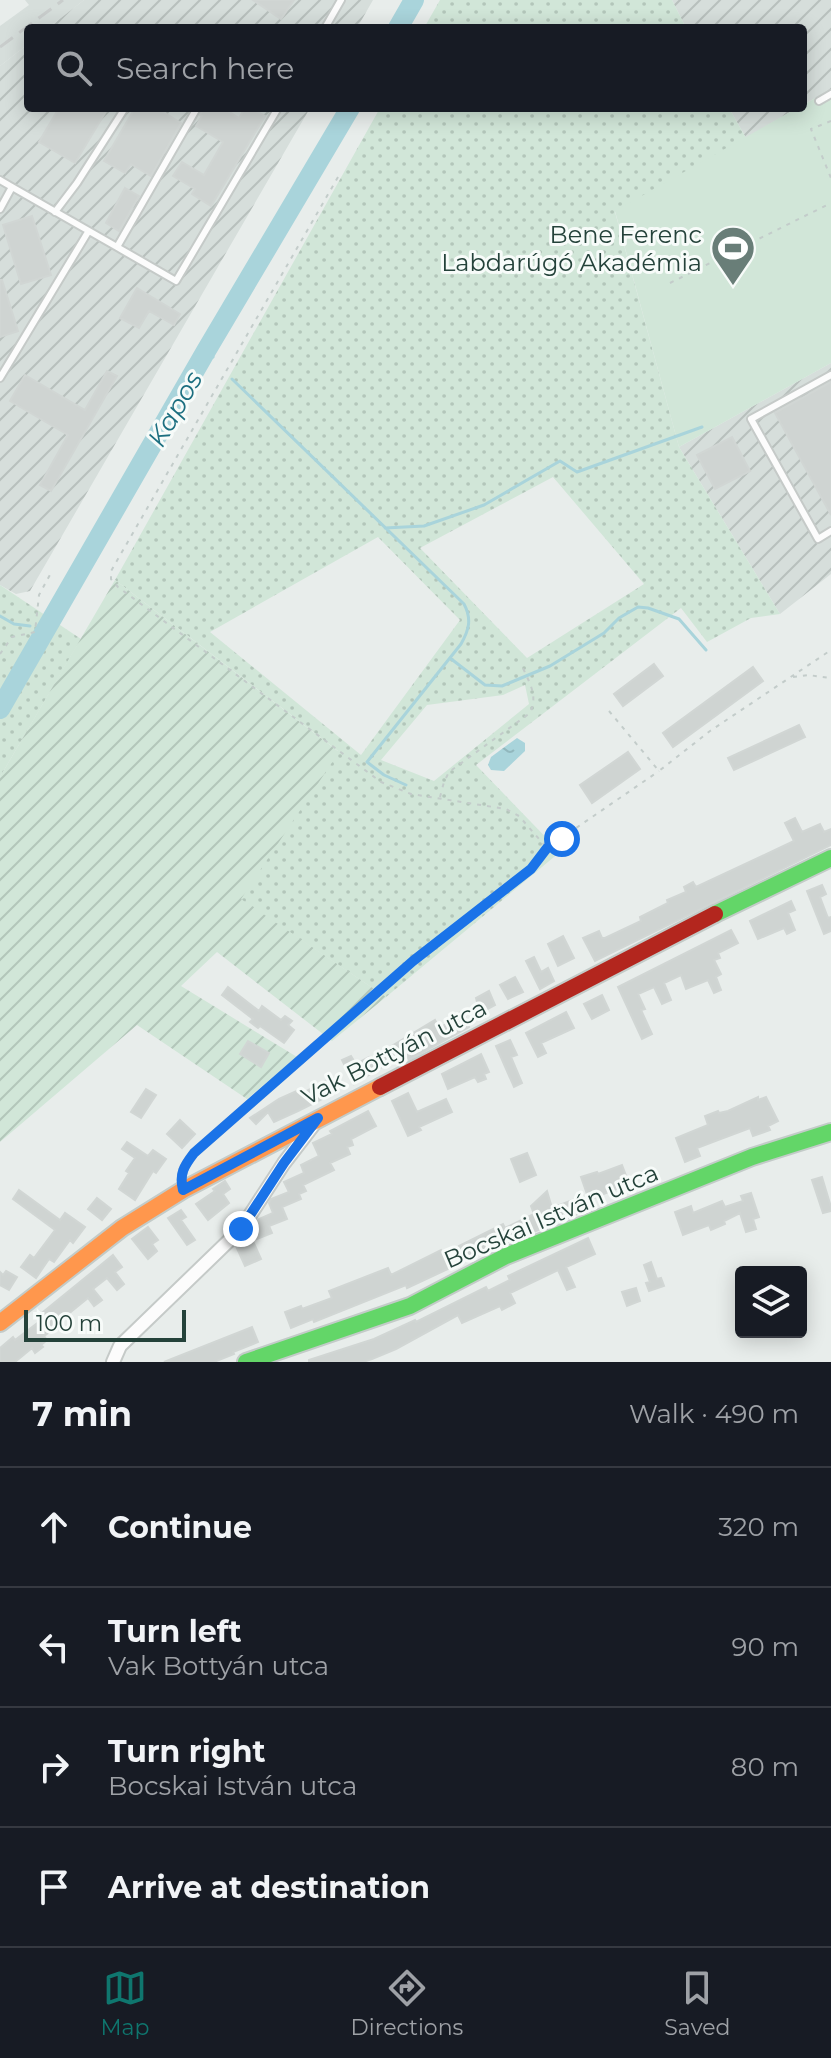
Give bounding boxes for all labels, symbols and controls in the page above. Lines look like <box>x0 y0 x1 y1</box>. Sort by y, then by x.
search box <box>24 24 807 112</box>
icon: search <box>52 46 96 90</box>
text: Search here <box>116 50 294 87</box>
place label: Bene Ferenc Labdarúgó Akadémia <box>441 220 702 277</box>
sports icon: Bene Ferenc Labdarúgó Akadémia <box>709 224 757 287</box>
water label: Kapos <box>141 365 210 453</box>
route start <box>544 821 580 857</box>
street label: Vak Bottyán utca <box>297 993 491 1111</box>
street label: Bocskai István utca <box>439 1158 663 1274</box>
route end <box>223 1211 259 1247</box>
map controls <box>735 1266 807 1338</box>
button: layers <box>735 1266 807 1338</box>
scale bar <box>24 1306 186 1342</box>
text: 100 m <box>36 1310 102 1337</box>
text: 7 min <box>32 1393 132 1435</box>
text: Walk · 490 m <box>629 1398 799 1430</box>
icon: ahead <box>32 1505 76 1549</box>
text: Continue <box>108 1509 252 1546</box>
text: 320 m <box>718 1511 799 1543</box>
text: Turn left <box>108 1613 241 1650</box>
icon: left <box>32 1625 76 1669</box>
text: 90 m <box>732 1631 799 1663</box>
text: Vak Bottyán utca <box>108 1650 329 1682</box>
text: Turn right <box>108 1733 265 1770</box>
icon: right <box>32 1745 76 1789</box>
text: 80 m <box>731 1751 799 1783</box>
text: Bocskai István utca <box>108 1770 357 1802</box>
icon: arrive <box>32 1865 76 1909</box>
text: Arrive at destination <box>108 1869 430 1906</box>
tab: Map <box>101 1966 149 2041</box>
tab: Directions <box>351 1966 463 2041</box>
tab: Saved <box>664 1966 730 2041</box>

